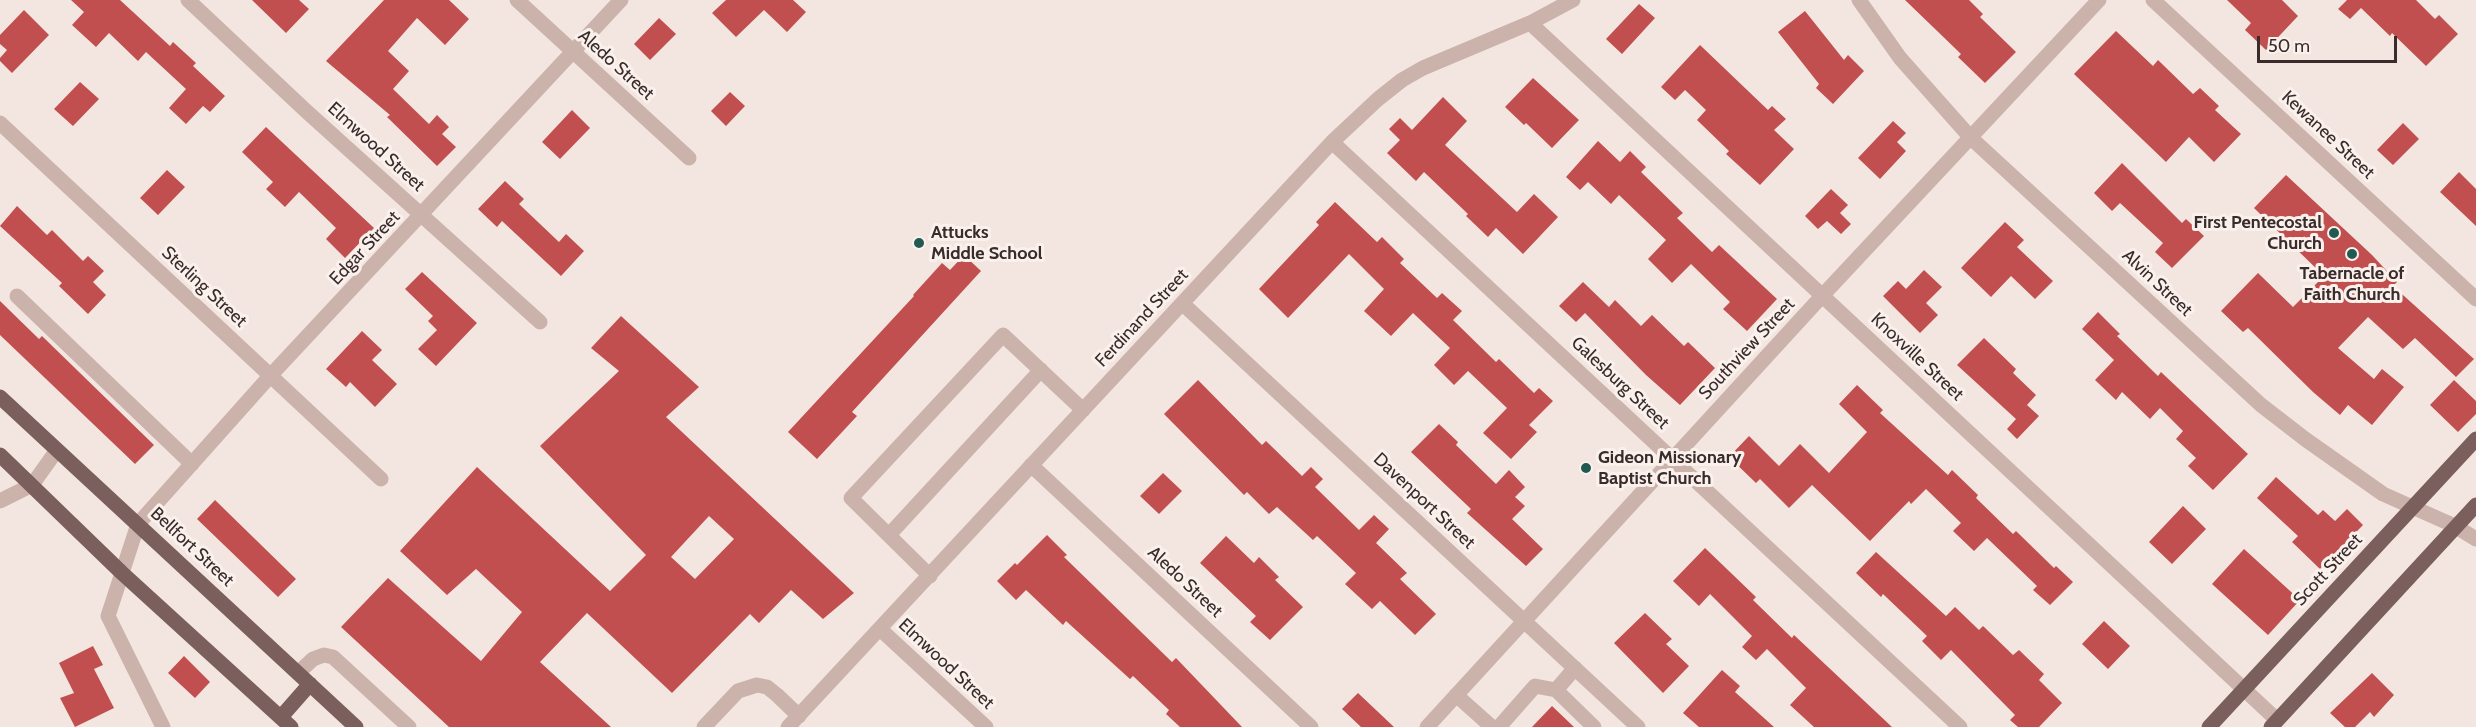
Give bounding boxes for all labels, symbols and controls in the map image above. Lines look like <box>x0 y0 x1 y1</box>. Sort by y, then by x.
scale bar <box>2260 24 2400 62</box>
street label: Aledo Street <box>574 25 658 105</box>
text: 50 m <box>2268 35 2310 57</box>
street label: Kewanee Street <box>2277 86 2379 184</box>
street label: Elmwood Street <box>323 98 429 196</box>
street label: Edgar Street <box>325 207 405 289</box>
place label: First Pentecostal Church <box>2194 212 2322 254</box>
place label: Attucks Middle School <box>931 222 1042 264</box>
marker: First Pentecostal Church <box>2327 226 2341 240</box>
marker: Attucks Middle School <box>912 236 926 250</box>
street label: Sterling Street <box>157 242 251 332</box>
street label: Alvin Street <box>2117 245 2197 321</box>
marker: Tabernacle of Faith Church <box>2345 247 2359 261</box>
place label: Tabernacle of Faith Church <box>2300 263 2404 306</box>
street label: Ferdinand Street <box>1091 264 1193 372</box>
street label: Southview Street <box>1695 294 1799 404</box>
street label: Knoxville Street <box>1866 309 1968 405</box>
street label: Galesburg Street <box>1567 332 1673 434</box>
place label: Gideon Missionary Baptist Church <box>1598 447 1741 490</box>
street label: Davenport Street <box>1369 448 1479 554</box>
marker: Gideon Missionary Baptist Church <box>1579 461 1593 475</box>
street label: Bellfort Street <box>146 503 238 591</box>
street label: Scott Street <box>2289 529 2367 611</box>
street label: Aledo Street <box>1143 542 1227 622</box>
street label: Elmwood Street <box>894 614 998 714</box>

